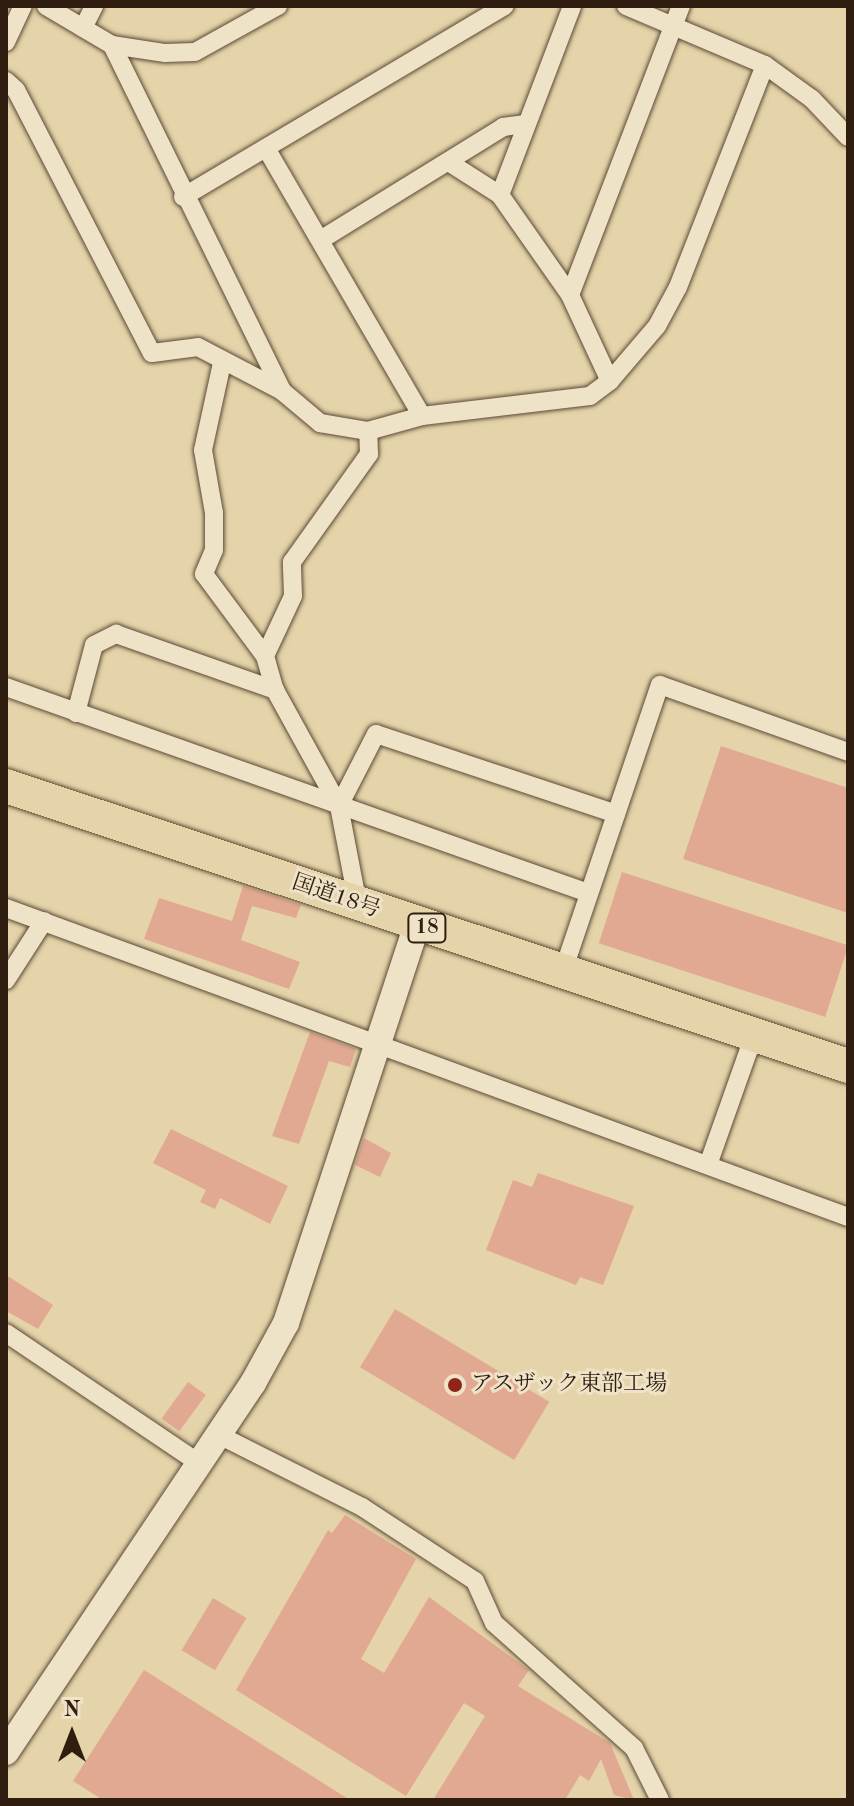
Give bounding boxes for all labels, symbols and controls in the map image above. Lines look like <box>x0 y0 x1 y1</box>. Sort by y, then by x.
street label: 国道18号 <box>288 870 384 924</box>
road number: 18 <box>407 912 447 944</box>
place label: アスザック東部工場 <box>471 1372 669 1398</box>
marker: アスザック東部工場 <box>446 1376 464 1394</box>
north arrow <box>32 1694 112 1774</box>
text: N <box>64 1699 80 1721</box>

